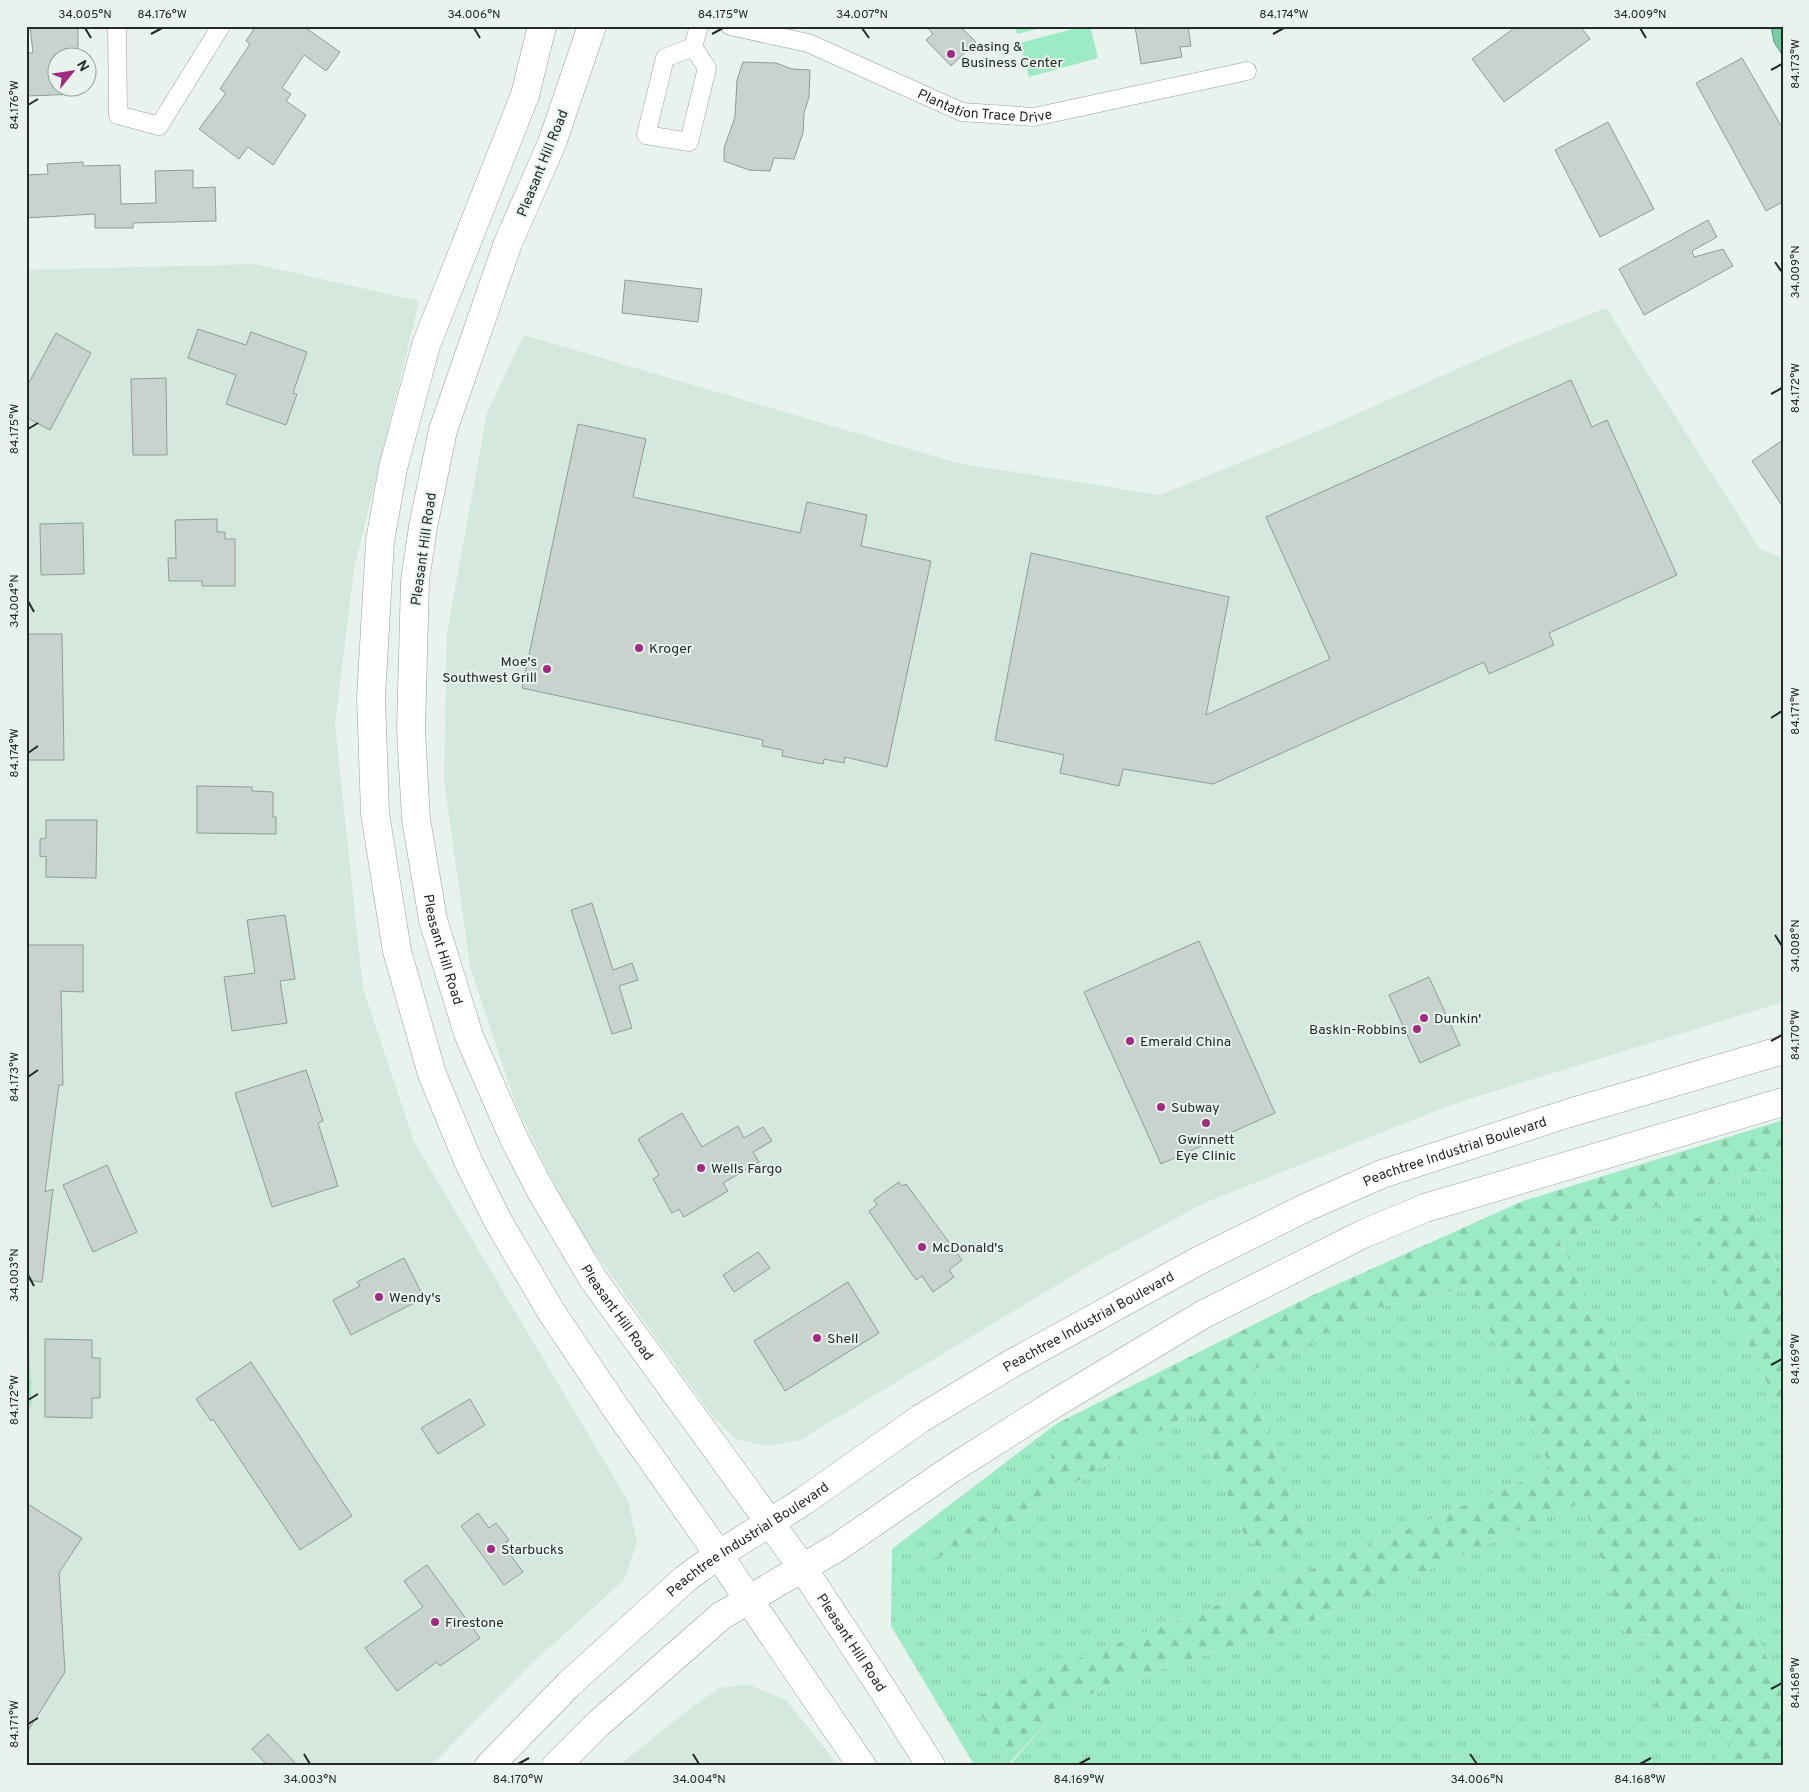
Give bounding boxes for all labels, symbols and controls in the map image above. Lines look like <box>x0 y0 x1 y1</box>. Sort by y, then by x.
text: 34.005°N <box>58 7 112 23</box>
text: 84.176°W <box>137 7 187 23</box>
text: 34.006°N <box>447 7 501 23</box>
text: 84.175°W <box>698 7 748 23</box>
text: 34.007°N <box>836 7 888 23</box>
text: 84.174°W <box>1259 7 1309 23</box>
text: 34.009°N <box>1613 7 1667 23</box>
place label: Leasing & Business Center <box>961 39 1063 72</box>
text: 84.173°W <box>1788 39 1804 89</box>
north arrow <box>48 48 98 98</box>
marker: Leasing & Business Center <box>945 48 957 60</box>
text: N <box>72 58 92 75</box>
text: 84.176°W <box>7 80 23 130</box>
street label: Plantation Trace Drive <box>915 86 1054 127</box>
street label: Pleasant Hill Road <box>514 108 573 220</box>
text: 34.009°N <box>1788 245 1804 299</box>
text: 84.172°W <box>1788 363 1804 413</box>
text: 84.175°W <box>7 404 23 454</box>
street label: Pleasant Hill Road <box>408 492 441 607</box>
text: 34.004°N <box>7 574 23 628</box>
place label: Kroger <box>649 641 693 658</box>
marker: Kroger <box>633 642 645 654</box>
place label: Moe's Southwest Grill <box>442 654 537 687</box>
marker: Moe's Southwest Grill <box>541 663 553 675</box>
text: 84.171°W <box>1788 687 1804 735</box>
text: 84.174°W <box>7 728 23 778</box>
street label: Pleasant Hill Road <box>419 893 466 1007</box>
text: 34.008°N <box>1788 919 1804 973</box>
text: 84.170°W <box>1788 1010 1804 1060</box>
place label: Dunkin' <box>1434 1011 1481 1028</box>
marker: Dunkin' <box>1418 1012 1430 1024</box>
place label: Baskin-Robbins <box>1309 1022 1407 1039</box>
marker: Baskin-Robbins <box>1411 1023 1423 1035</box>
place label: Emerald China <box>1140 1034 1231 1051</box>
marker: Emerald China <box>1124 1035 1136 1047</box>
text: 84.173°W <box>7 1052 23 1102</box>
place label: Subway <box>1171 1100 1220 1117</box>
marker: Subway <box>1155 1101 1167 1113</box>
street label: Peachtree Industrial Boulevard <box>1361 1114 1549 1191</box>
marker: Gwinnett Eye Clinic <box>1200 1117 1212 1129</box>
place label: Gwinnett Eye Clinic <box>1176 1132 1236 1165</box>
place label: Wells Fargo <box>711 1161 782 1178</box>
marker: Wells Fargo <box>695 1162 707 1174</box>
place label: McDonald's <box>932 1240 1004 1257</box>
marker: McDonald's <box>916 1241 928 1253</box>
text: 34.003°N <box>7 1248 23 1302</box>
street label: Pleasant Hill Road <box>576 1262 656 1364</box>
street label: Peachtree Industrial Boulevard <box>1000 1269 1178 1377</box>
place label: Wendy's <box>389 1290 441 1307</box>
marker: Wendy's <box>373 1291 385 1303</box>
place label: Shell <box>827 1331 858 1348</box>
marker: Shell <box>811 1332 823 1344</box>
text: 84.169°W <box>1788 1334 1804 1384</box>
text: 84.172°W <box>7 1375 23 1425</box>
street label: Peachtree Industrial Boulevard <box>664 1479 833 1601</box>
place label: Starbucks <box>501 1542 564 1559</box>
marker: Starbucks <box>485 1543 497 1555</box>
street label: Pleasant Hill Road <box>812 1591 889 1696</box>
place label: Firestone <box>445 1615 504 1632</box>
marker: Firestone <box>429 1616 441 1628</box>
text: 84.168°W <box>1788 1657 1804 1709</box>
text: 84.171°W <box>7 1700 23 1748</box>
text: 34.003°N <box>283 1772 337 1788</box>
text: 84.170°W <box>493 1772 543 1788</box>
text: 34.004°N <box>672 1772 726 1788</box>
text: 84.169°W <box>1054 1772 1104 1788</box>
text: 34.006°N <box>1450 1772 1504 1788</box>
text: 84.168°W <box>1614 1772 1666 1788</box>

